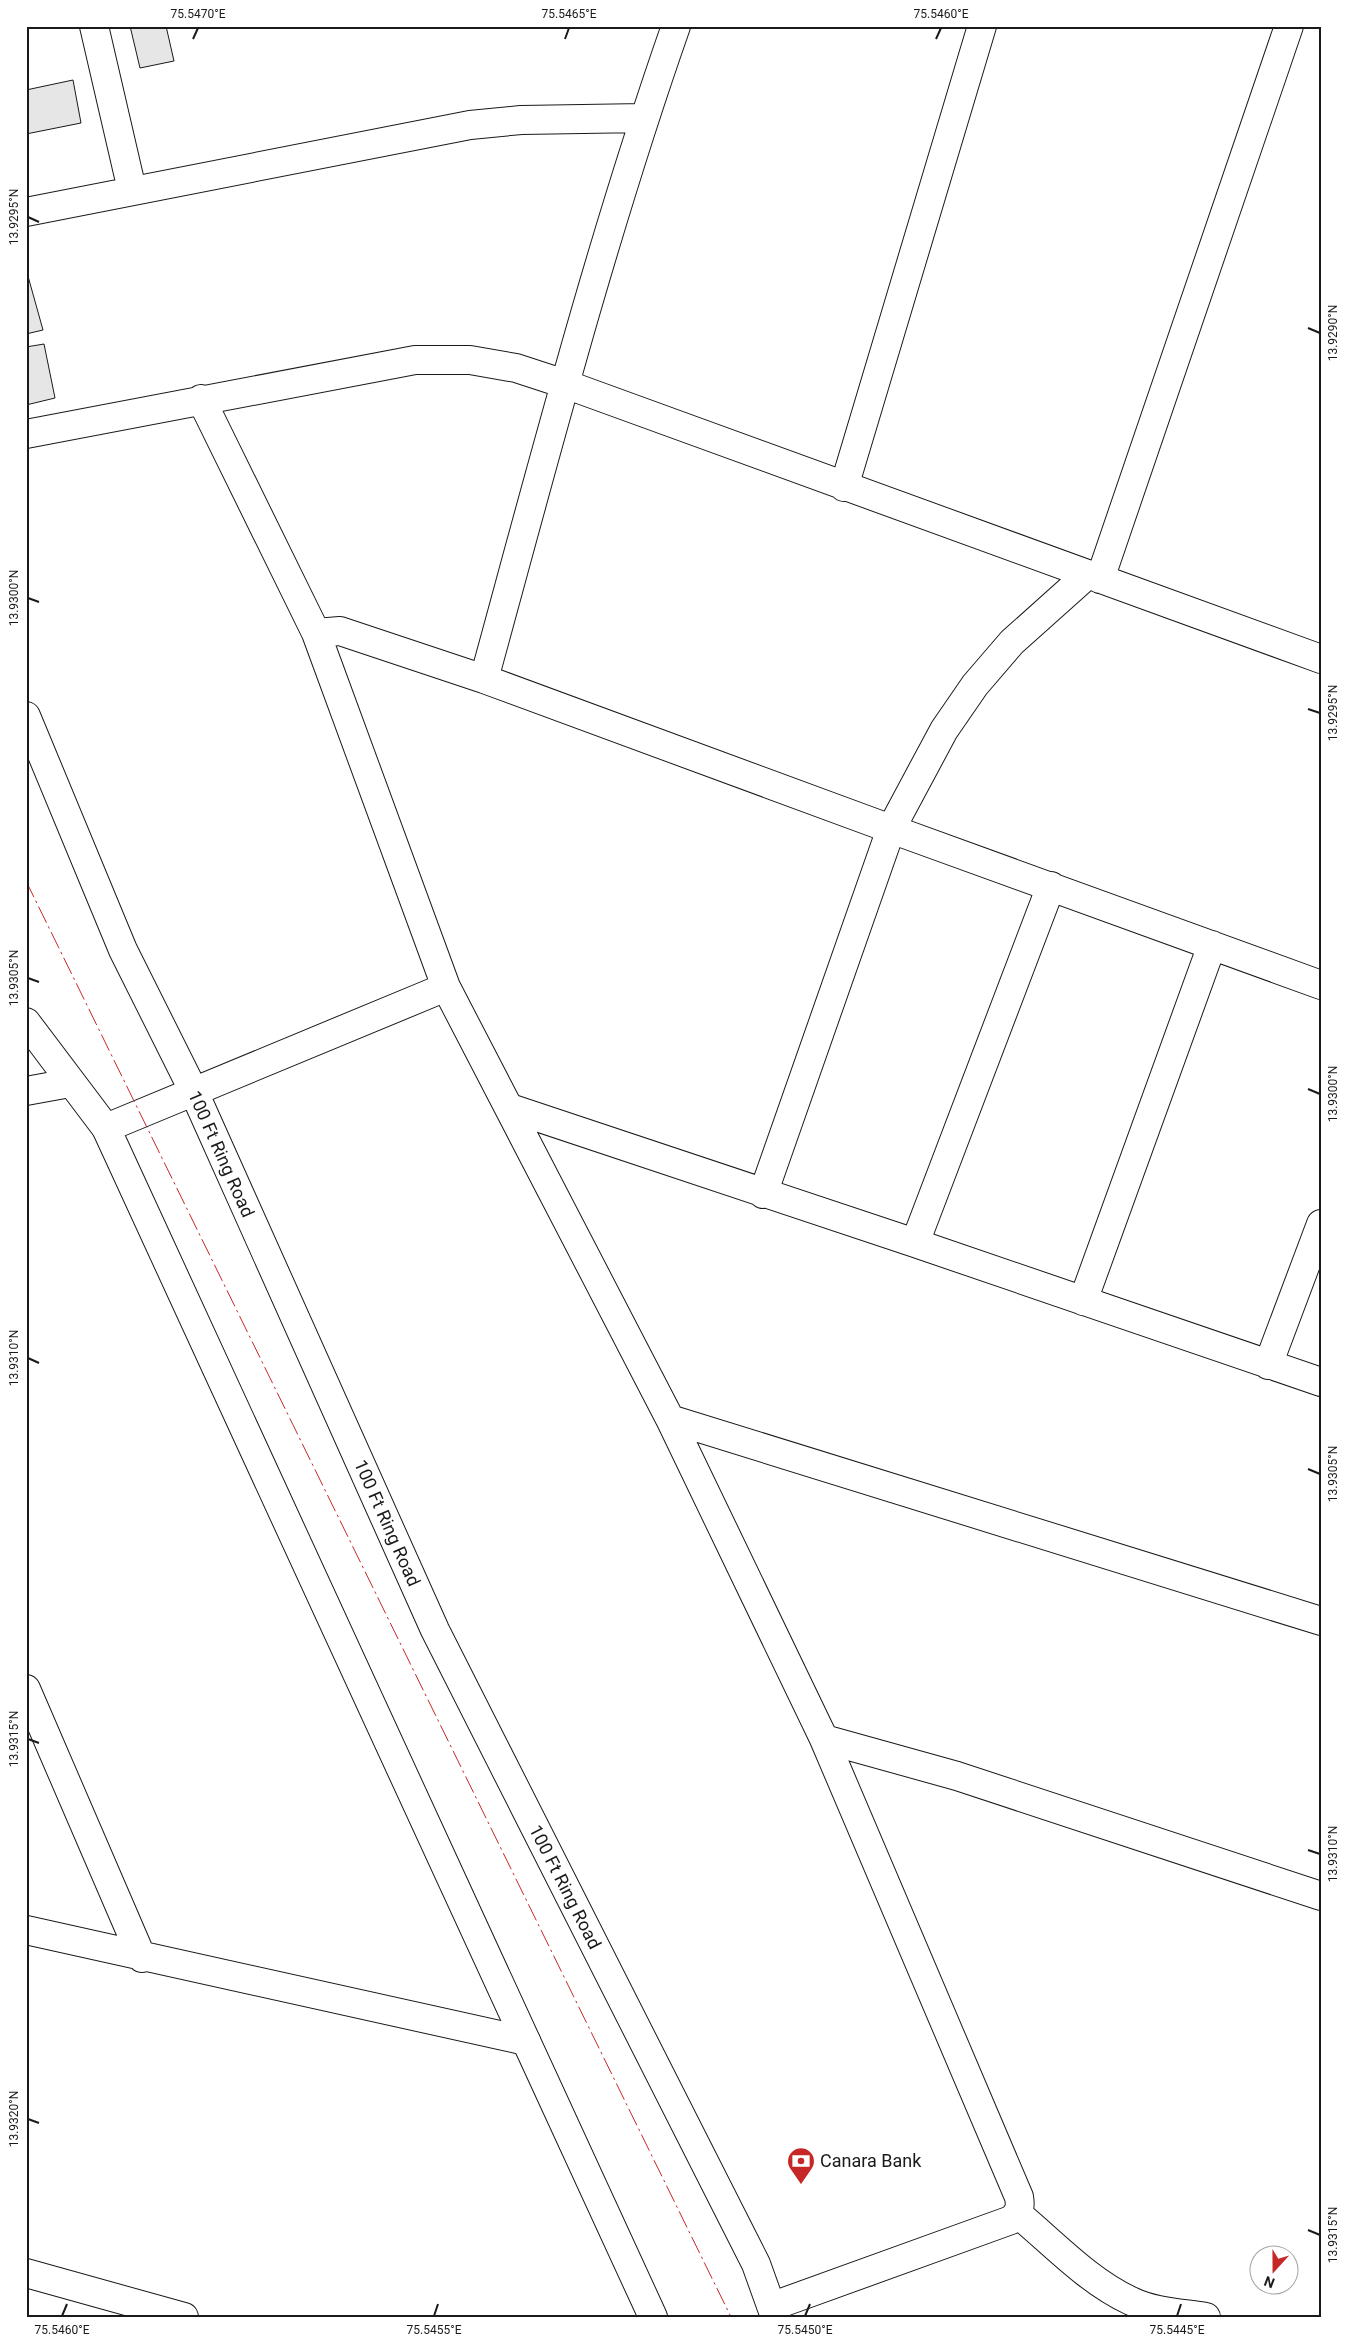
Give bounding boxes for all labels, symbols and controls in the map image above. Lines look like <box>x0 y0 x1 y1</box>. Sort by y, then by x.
text: 75.5470°E <box>171 7 226 21</box>
text: 75.5465°E <box>542 7 597 21</box>
text: 75.5460°E <box>914 7 969 21</box>
text: 13.9295°N <box>7 189 21 245</box>
text: 13.9290°N <box>1326 305 1340 361</box>
text: 13.9300°N <box>7 570 21 626</box>
text: 13.9295°N <box>1326 685 1340 741</box>
text: 13.9305°N <box>7 950 21 1006</box>
text: 13.9300°N <box>1326 1066 1340 1122</box>
street label: 100 Ft Ring Road <box>184 1087 259 1220</box>
text: 13.9310°N <box>7 1330 21 1386</box>
text: 13.9305°N <box>1326 1446 1340 1502</box>
street label: 100 Ft Ring Road <box>350 1456 425 1589</box>
text: 13.9315°N <box>7 1711 21 1767</box>
street label: 100 Ft Ring Road <box>525 1821 606 1952</box>
text: 13.9310°N <box>1326 1826 1340 1882</box>
text: 13.9320°N <box>7 2091 21 2147</box>
bank icon: Canara Bank <box>786 2146 816 2185</box>
place label: Canara Bank <box>820 2150 922 2171</box>
text: 13.9315°N <box>1326 2207 1340 2263</box>
north arrow <box>1250 2246 1300 2296</box>
text: N <box>1262 2273 1277 2291</box>
text: 75.5460°E <box>35 2323 90 2337</box>
text: 75.5455°E <box>407 2323 462 2337</box>
text: 75.5450°E <box>778 2323 833 2337</box>
text: 75.5445°E <box>1150 2323 1205 2337</box>

